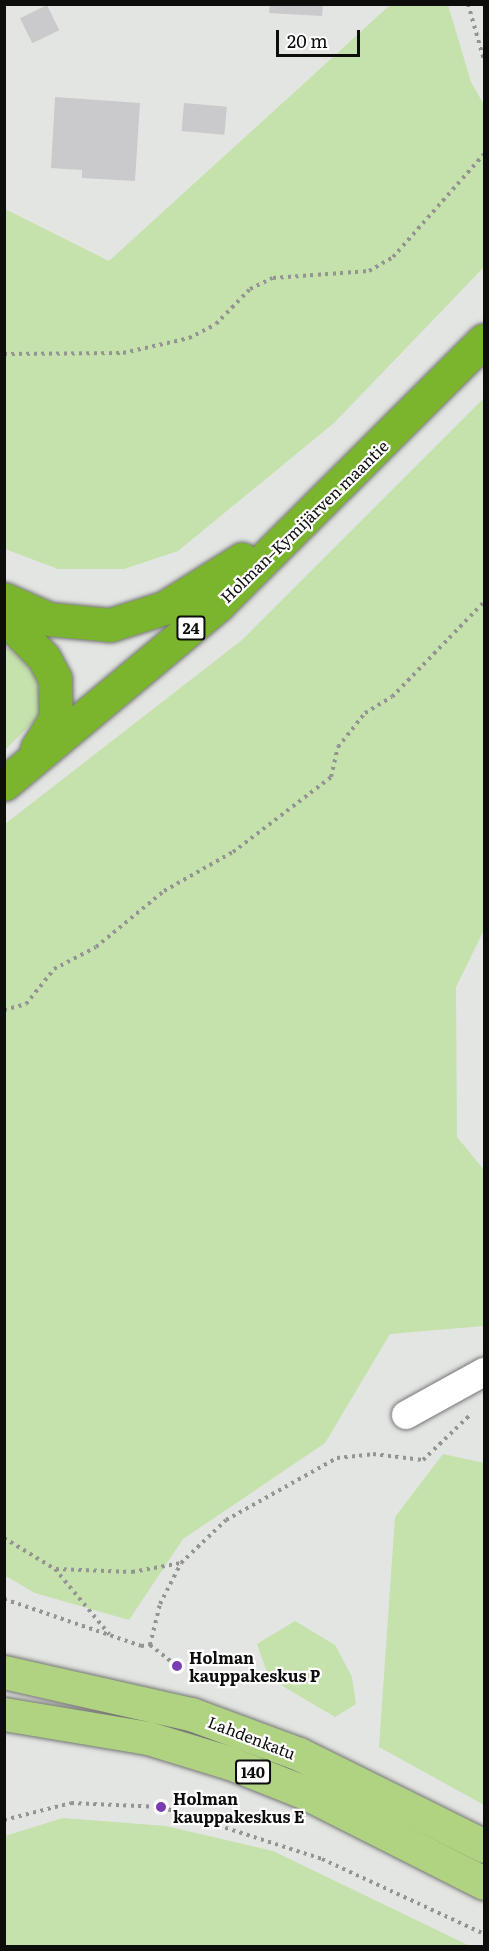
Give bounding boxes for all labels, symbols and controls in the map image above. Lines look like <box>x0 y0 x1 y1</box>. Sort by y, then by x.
scale bar <box>279 18 363 56</box>
text: 20 m <box>287 27 328 54</box>
street label: Holman–Kymijärven maantie <box>216 436 392 606</box>
road number: 24 <box>176 616 206 640</box>
place label: Holman kauppakeskus P <box>189 1647 320 1685</box>
marker: Holman kauppakeskus P <box>170 1659 184 1673</box>
street label: Lahdenkatu <box>206 1712 298 1762</box>
road number: 140 <box>235 1760 271 1784</box>
place label: Holman kauppakeskus E <box>173 1788 304 1826</box>
marker: Holman kauppakeskus E <box>154 1800 168 1814</box>

